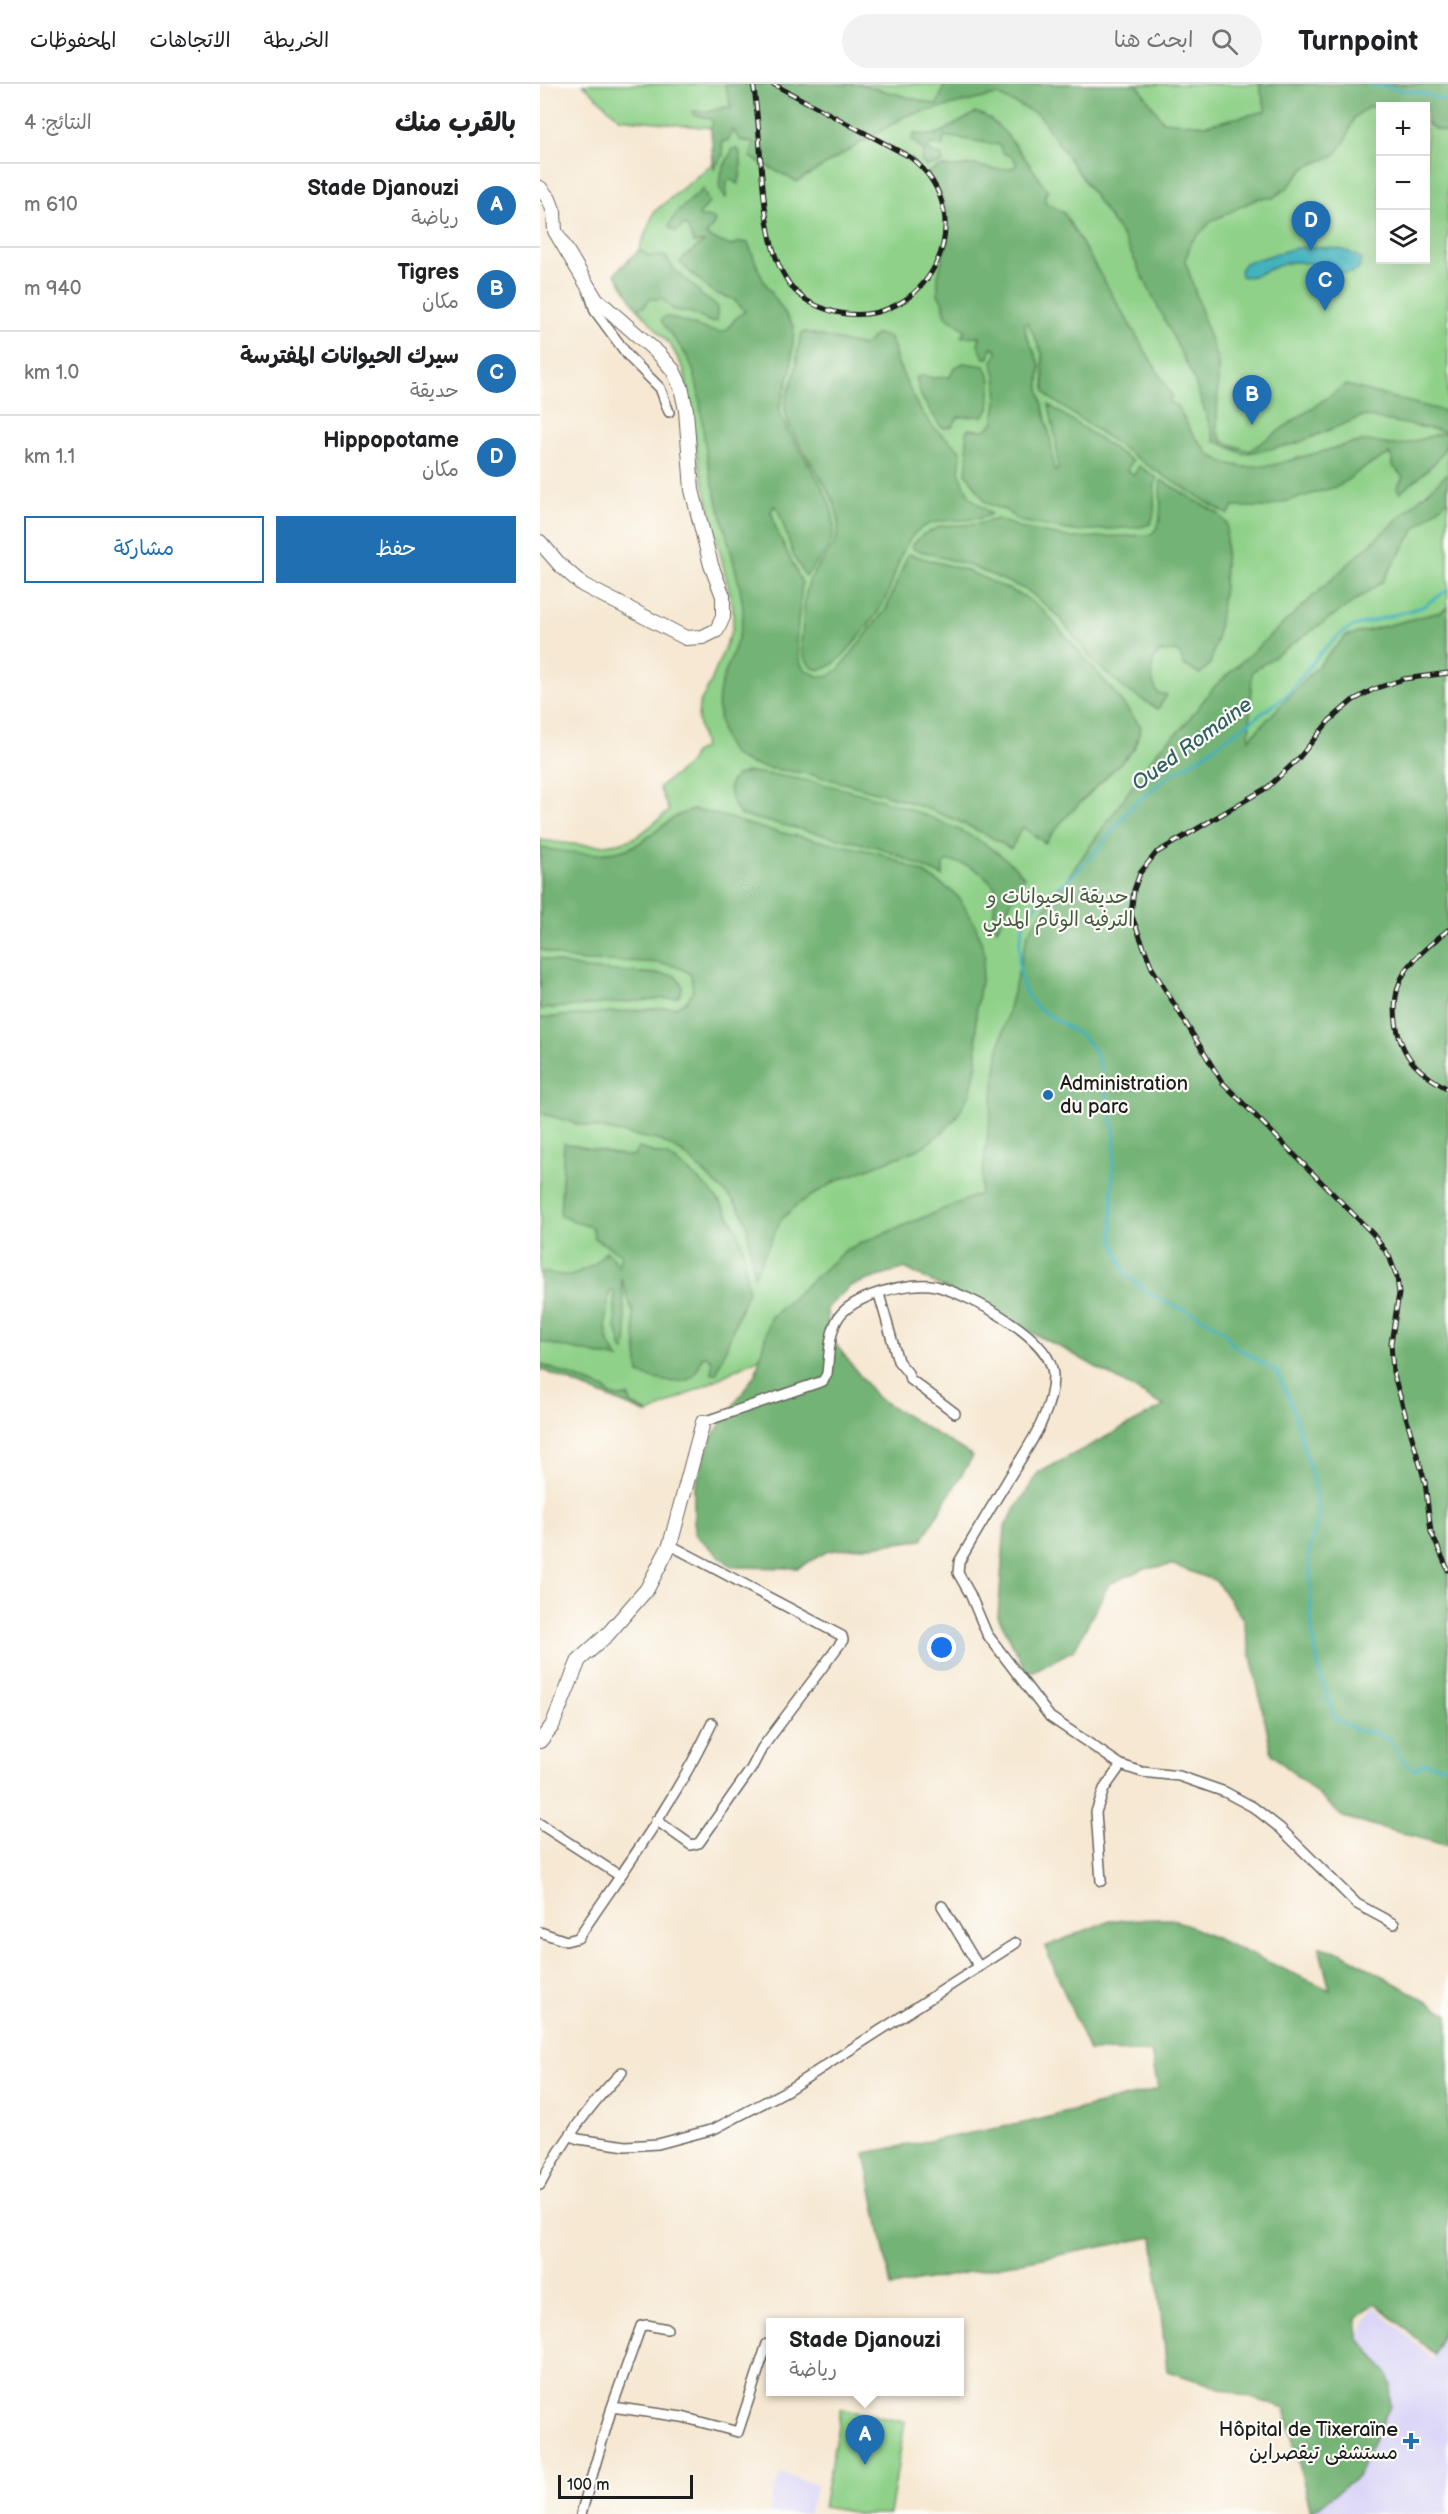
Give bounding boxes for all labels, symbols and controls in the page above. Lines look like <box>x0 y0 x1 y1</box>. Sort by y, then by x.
search box <box>842 14 1262 68</box>
icon: search <box>1208 25 1241 58</box>
text: Turnpoint <box>1298 25 1418 58</box>
text: ابحث هنا <box>1114 27 1193 54</box>
text: المحفوظات <box>30 28 116 53</box>
text: الاتجاهات <box>149 28 231 53</box>
text: الخريطة <box>264 28 329 53</box>
map controls <box>1376 102 1430 264</box>
button: + <box>1376 102 1430 156</box>
text: بالقرب منك <box>395 108 516 139</box>
text: النتائج: 4 <box>24 111 92 135</box>
button: − <box>1376 156 1430 210</box>
text: Stade Djanouzi <box>307 175 459 202</box>
text: 610 m <box>24 193 78 217</box>
text: A <box>490 193 503 217</box>
pin: D <box>1292 202 1330 251</box>
text: رياضة <box>411 206 459 230</box>
button: layers <box>1376 210 1430 264</box>
text: Tigres <box>398 259 459 286</box>
pin: C <box>1306 262 1344 311</box>
text: 940 m <box>24 277 81 301</box>
text: B <box>489 277 504 301</box>
text: مكان <box>422 290 459 314</box>
text: سيرك الحيوانات المفترسة <box>240 343 459 370</box>
text: 1.0 km <box>24 361 79 385</box>
text: C <box>489 361 504 385</box>
pin: B <box>1232 376 1272 425</box>
text: حديقة <box>410 379 459 403</box>
text: Hippopotame <box>323 427 459 454</box>
text: 1.1 km <box>24 445 75 469</box>
text: D <box>490 445 503 469</box>
text: مكان <box>422 458 459 482</box>
button: مشاركة <box>24 516 264 583</box>
button: حفظ <box>276 516 516 583</box>
water label: Oued Romaine <box>1127 692 1257 796</box>
park label: حديقة الحيوانات و الترفيه الوئام المدني <box>983 885 1133 937</box>
place label: Administration du parc <box>1060 1072 1188 1119</box>
marker: Administration du parc <box>1041 1088 1055 1102</box>
your location <box>927 1633 956 1662</box>
popup <box>766 2318 964 2396</box>
text: Stade Djanouzi <box>789 2327 941 2354</box>
text: رياضة <box>789 2358 837 2382</box>
pin: A <box>846 2416 884 2465</box>
place label: Hôpital de Tixeraïne مستشفى تيقصراين <box>1219 2418 1398 2465</box>
marker: Hôpital de Tixeraïne مستشفى تيقصراين <box>1402 2432 1420 2450</box>
scale bar <box>558 2472 693 2500</box>
text: 100 m <box>567 2476 610 2495</box>

